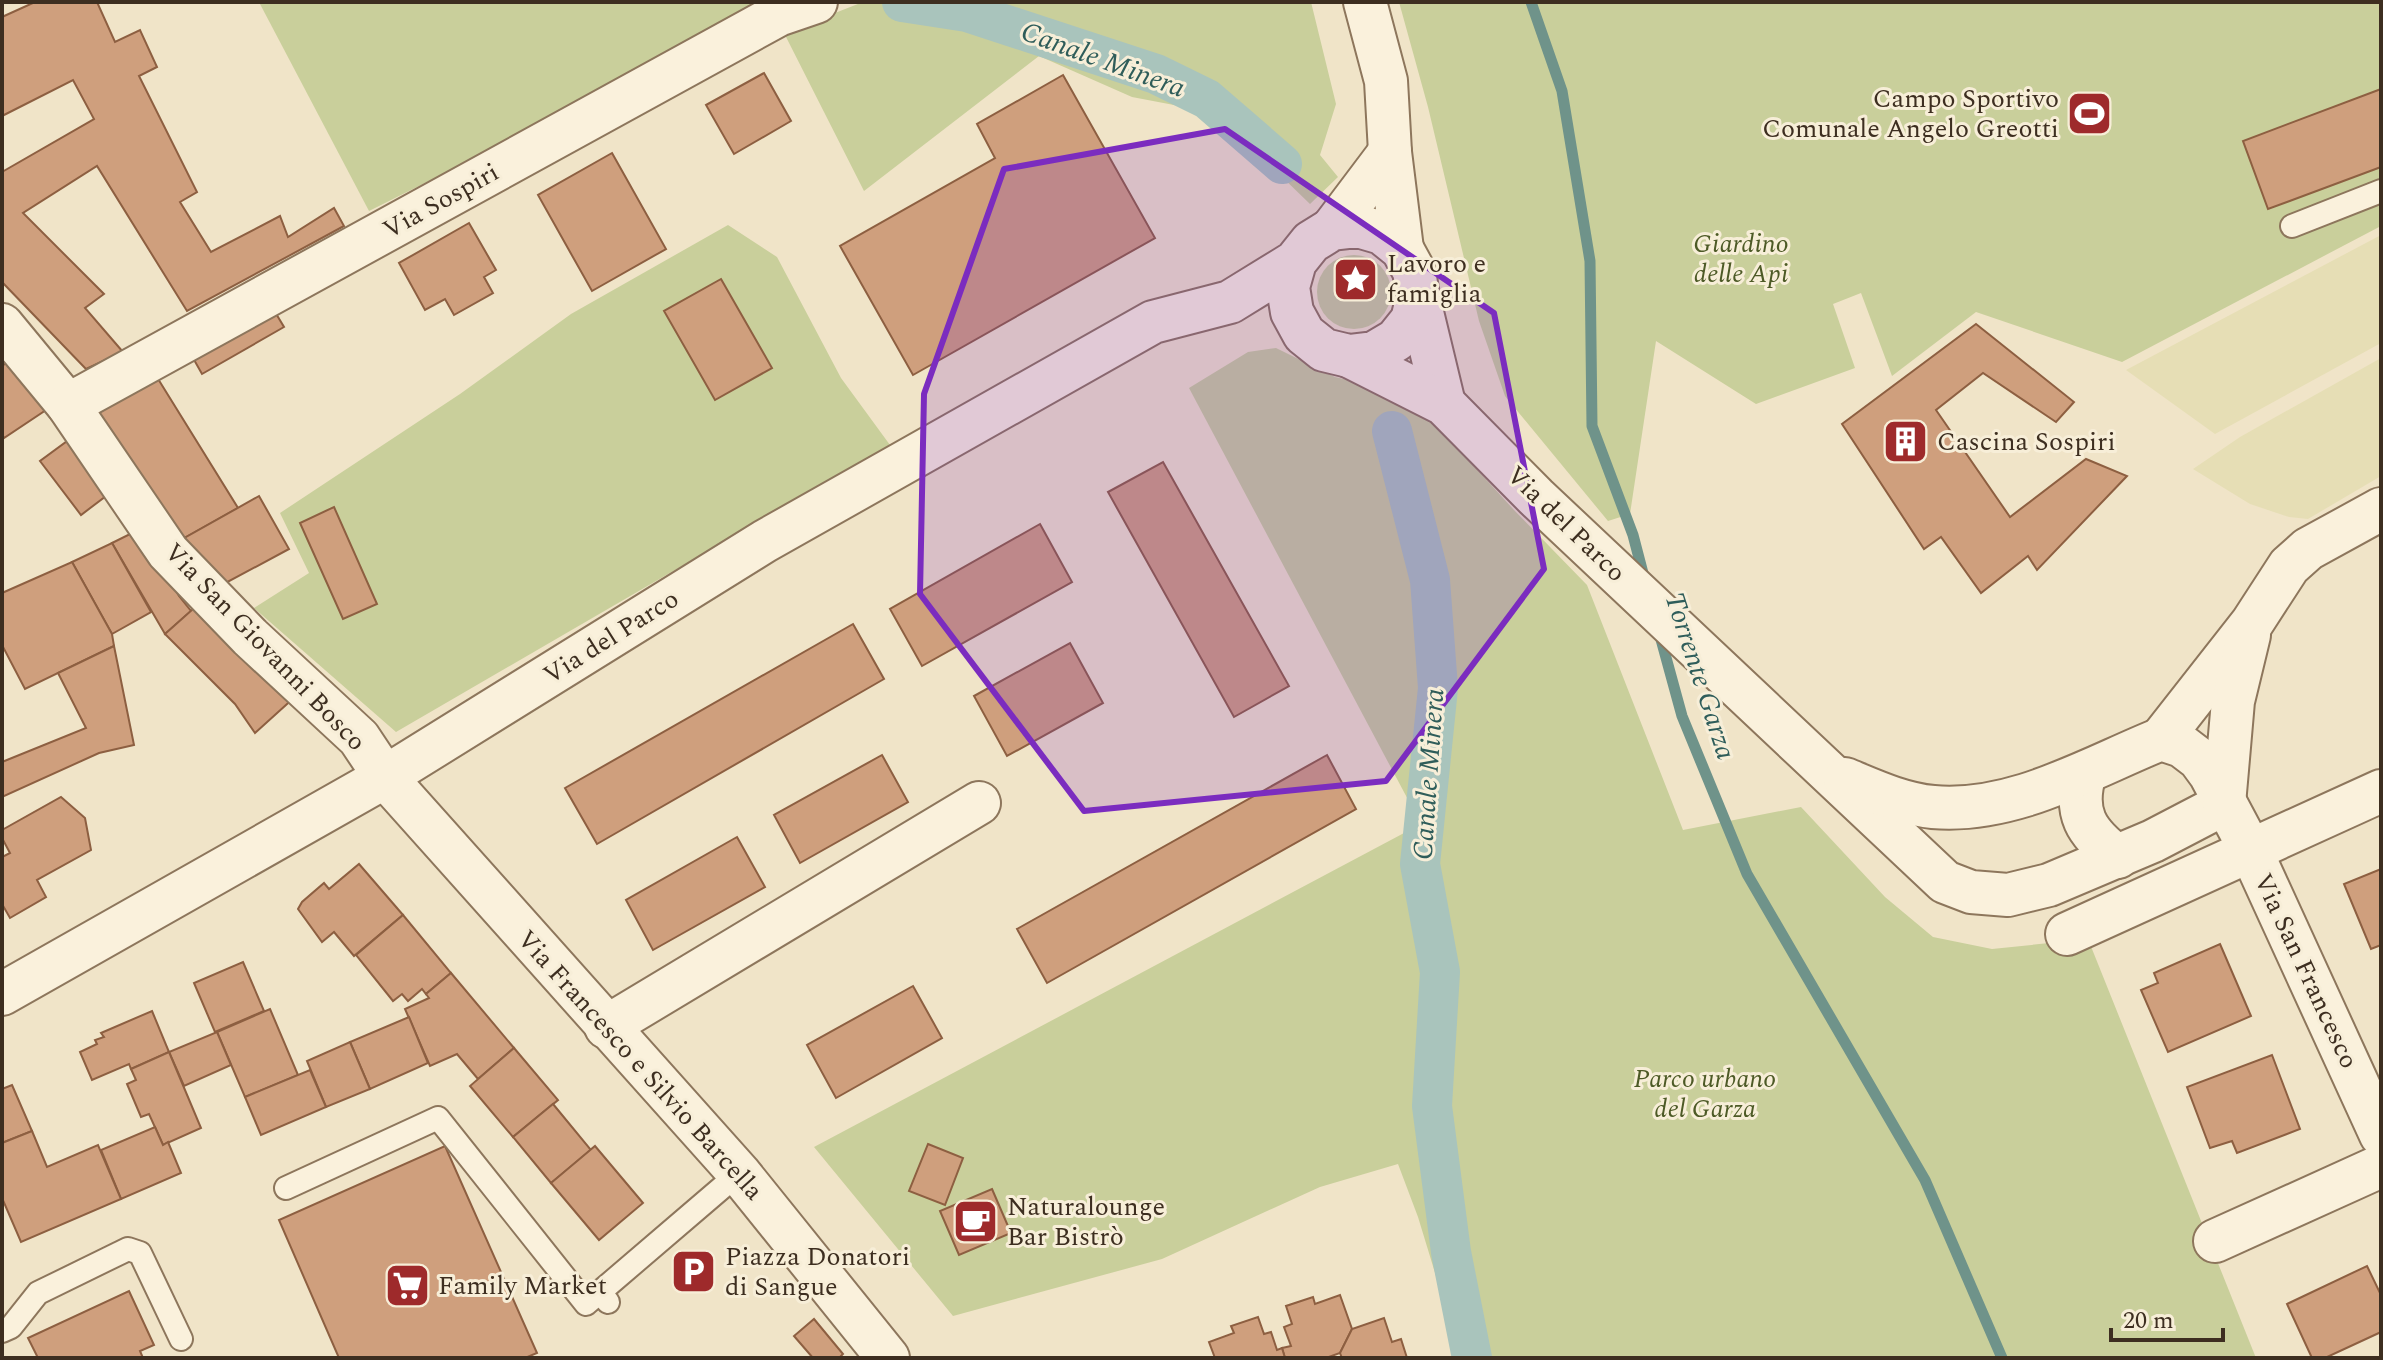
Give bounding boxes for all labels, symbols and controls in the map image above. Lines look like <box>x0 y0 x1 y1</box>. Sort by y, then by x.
water label: Canale Minera <box>1015 10 1191 110</box>
place label: Campo Sportivo Comunale Angelo Greotti <box>1762 79 2059 149</box>
sports icon: Campo Sportivo Comunale Angelo Greotti <box>2066 90 2114 138</box>
street label: Via Sospiri <box>376 153 506 249</box>
park label: Giardino delle Api <box>1693 224 1789 294</box>
place label: Lavoro e famiglia <box>1387 244 1486 314</box>
place icon: Lavoro e famiglia <box>1332 255 1380 303</box>
building icon: Cascina Sospiri <box>1882 418 1930 466</box>
place label: Cascina Sospiri <box>1937 422 2116 462</box>
street label: Via del Parco <box>1497 456 1635 592</box>
street label: Via San Giovanni Bosco <box>155 534 375 760</box>
street label: Via del Parco <box>535 579 687 695</box>
water label: Torrente Garza <box>1653 587 1747 765</box>
water label: Canale Minera <box>1402 687 1456 861</box>
street label: Via San Francesco <box>2243 867 2369 1075</box>
street label: Via Francesco e Silvio Barcella <box>507 921 773 1210</box>
park label: Parco urbano del Garza <box>1634 1059 1776 1129</box>
place label: Naturalounge Bar Bistrò <box>1007 1187 1165 1257</box>
cafe icon: Naturalounge Bar Bistrò <box>952 1198 1000 1246</box>
place label: Piazza Donatori di Sangue <box>725 1237 910 1307</box>
parking icon: Piazza Donatori di Sangue <box>670 1248 718 1296</box>
supermarket icon: Family Market <box>383 1262 431 1310</box>
place label: Family Market <box>438 1266 607 1306</box>
scale bar <box>2111 1292 2223 1342</box>
text: 20 m <box>2123 1303 2174 1339</box>

